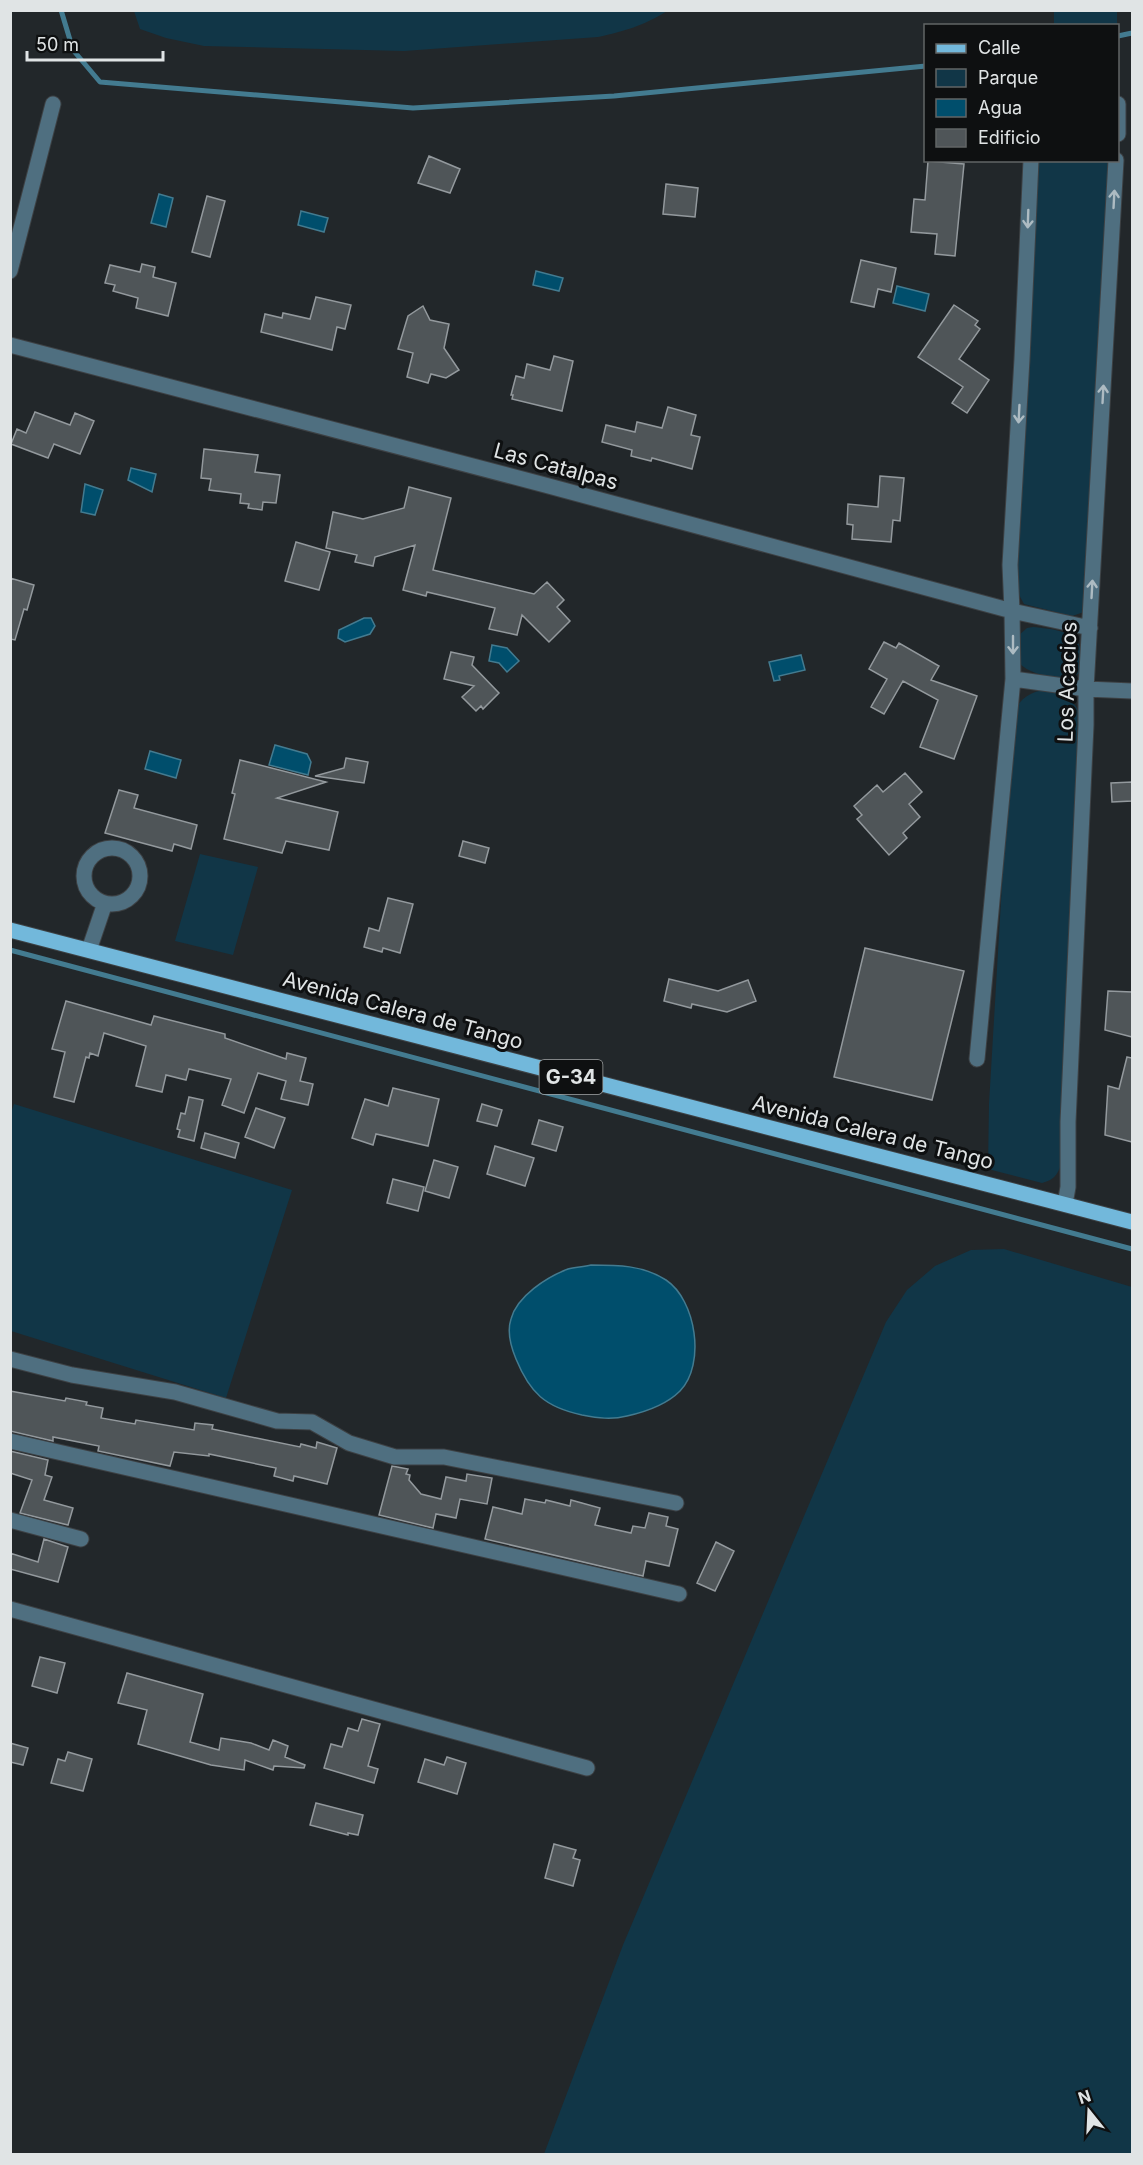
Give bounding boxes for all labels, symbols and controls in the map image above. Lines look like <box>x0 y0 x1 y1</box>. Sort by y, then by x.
scale bar <box>27 24 164 62</box>
legend <box>924 24 1119 162</box>
text: 50 m <box>36 34 79 55</box>
text: Calle <box>978 37 1020 58</box>
text: Parque <box>978 67 1038 88</box>
text: Agua <box>978 97 1022 118</box>
text: Edificio <box>978 127 1041 148</box>
one-way arrow <box>1108 190 1119 210</box>
one-way arrow <box>1023 208 1034 228</box>
one-way arrow <box>1098 385 1109 405</box>
one-way arrow <box>1013 403 1024 423</box>
street label: Las Catalpas <box>491 437 621 495</box>
one-way arrow <box>1087 579 1098 599</box>
street label: Los Acacios <box>1052 621 1082 743</box>
one-way arrow <box>1007 635 1019 655</box>
street label: Avenida Calera de Tango <box>280 966 526 1054</box>
road number: G-34 <box>540 1060 602 1094</box>
street label: Avenida Calera de Tango <box>750 1090 996 1174</box>
north arrow <box>1059 2081 1119 2141</box>
text: N <box>1075 2085 1093 2108</box>

